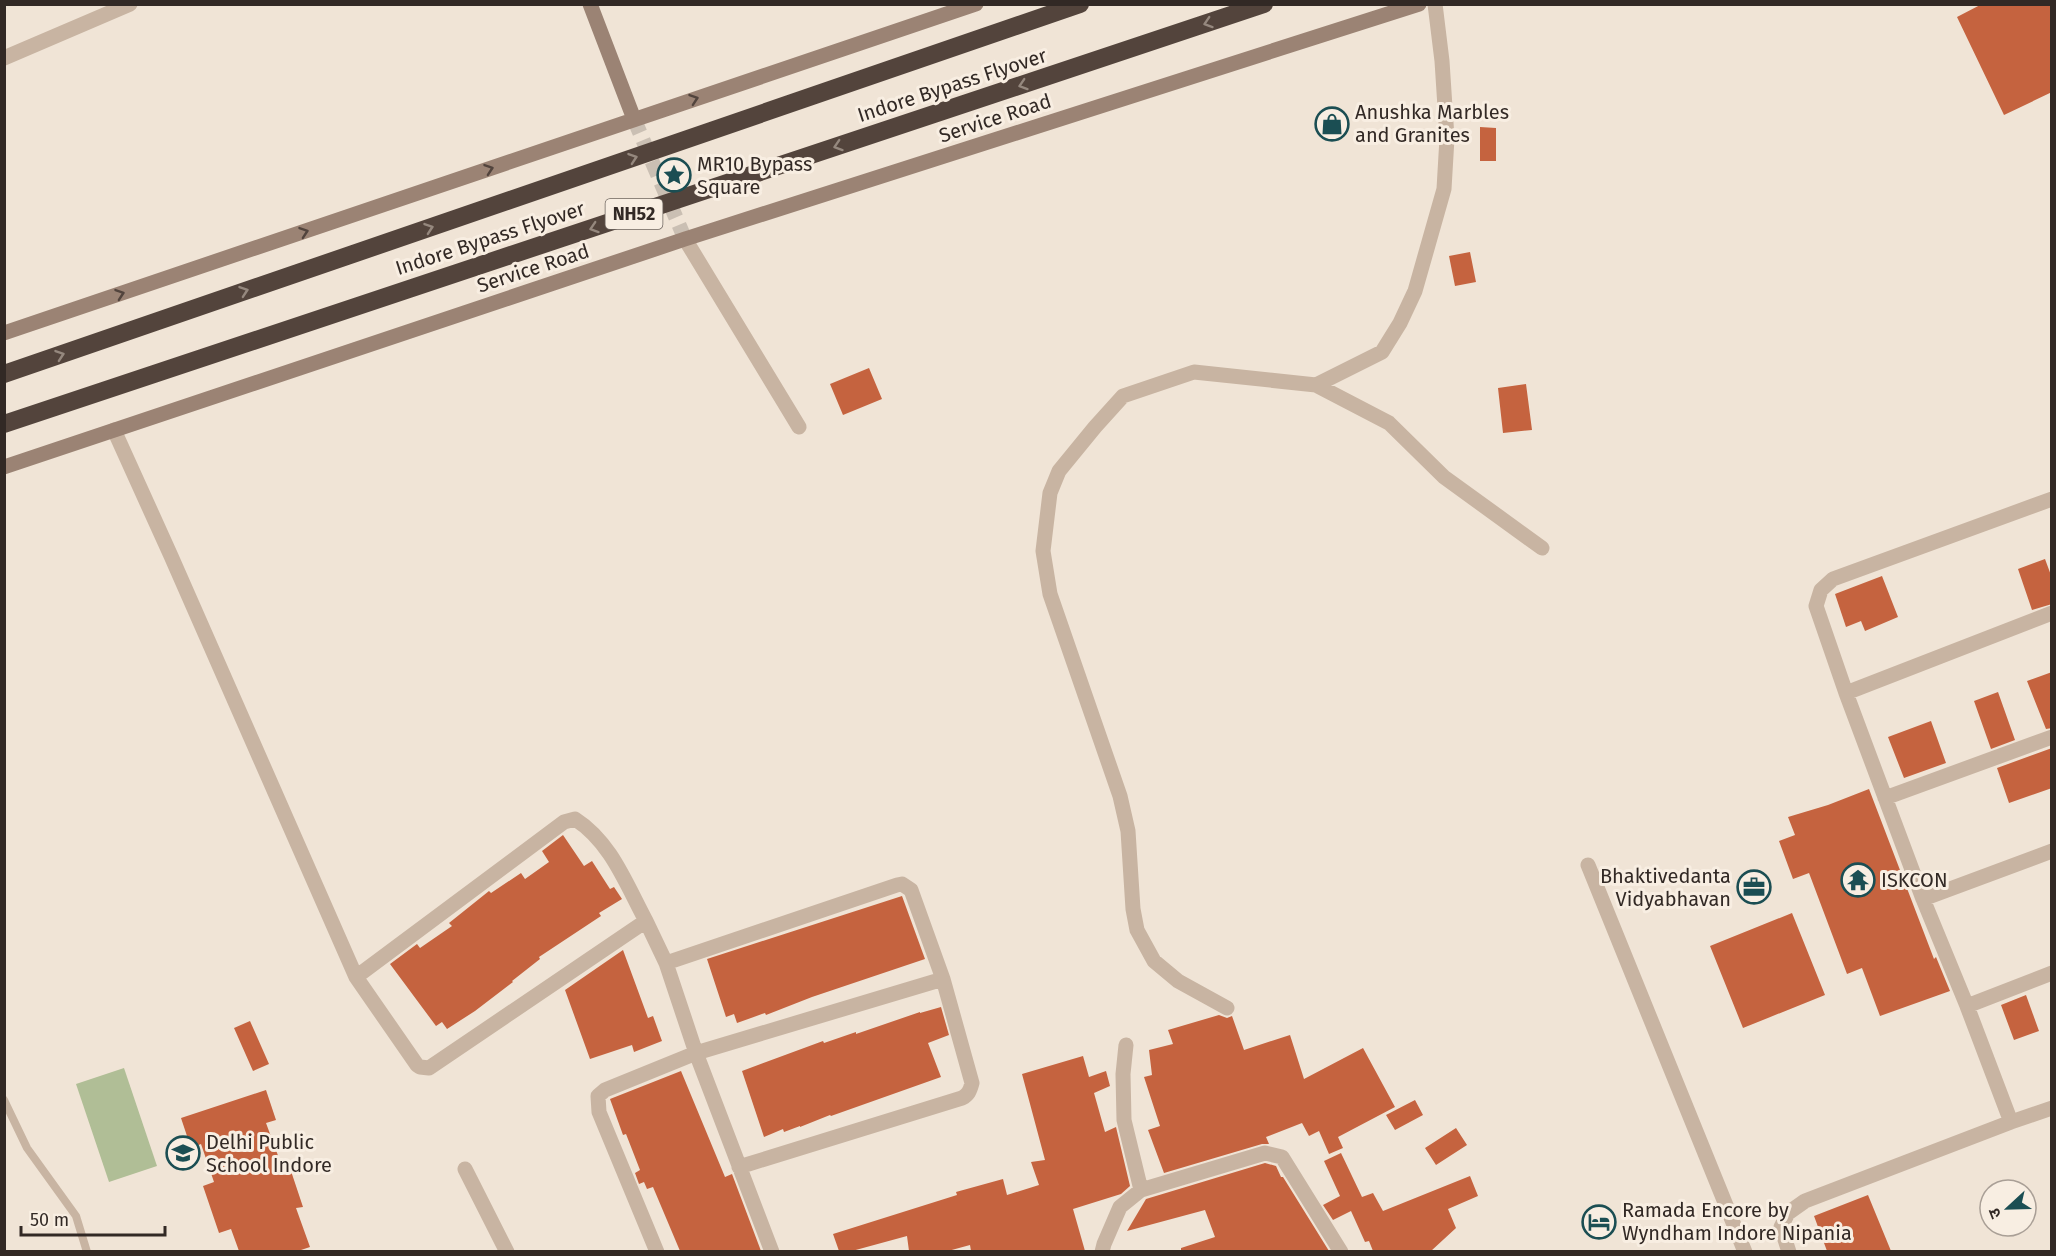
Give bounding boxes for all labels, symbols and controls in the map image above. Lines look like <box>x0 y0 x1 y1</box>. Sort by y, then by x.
one-way arrow <box>1203 16 1214 28</box>
street label: Indore Bypass Flyover <box>854 43 1050 127</box>
one-way arrow <box>1018 77 1029 90</box>
street label: Service Road <box>936 89 1054 147</box>
one-way arrow <box>688 94 698 107</box>
place label: Anushka Marbles and Granites <box>1355 100 1509 147</box>
shop icon: Anushka Marbles and Granites <box>1314 106 1350 142</box>
one-way arrow <box>833 139 844 151</box>
place label: MR10 Bypass Square <box>697 152 812 199</box>
one-way arrow <box>627 153 638 165</box>
place icon: MR10 Bypass Square <box>656 157 692 193</box>
one-way arrow <box>483 163 494 176</box>
street label: Indore Bypass Flyover <box>392 196 588 280</box>
road number: NH52 <box>606 199 662 229</box>
one-way arrow <box>589 220 600 233</box>
one-way arrow <box>423 223 434 236</box>
one-way arrow <box>298 226 309 239</box>
street label: Service Road <box>474 239 592 297</box>
one-way arrow <box>238 286 249 299</box>
one-way arrow <box>114 289 125 302</box>
one-way arrow <box>54 349 65 362</box>
temple icon: ISKCON <box>1840 862 1876 898</box>
place label: Bhaktivedanta Vidyabhavan <box>1600 864 1731 911</box>
place label: ISKCON <box>1881 868 1948 892</box>
office icon: Bhaktivedanta Vidyabhavan <box>1736 869 1772 905</box>
place label: Delhi Public School Indore <box>206 1130 332 1177</box>
school or university icon: Delhi Public School Indore <box>165 1135 201 1171</box>
north arrow <box>1978 1178 2038 1238</box>
place label: Ramada Encore by Wyndham Indore Nipania <box>1622 1198 1852 1245</box>
scale bar <box>21 1199 165 1237</box>
hotel icon: Ramada Encore by Wyndham Indore Nipania <box>1581 1204 1617 1240</box>
text: उ <box>1984 1205 2005 1221</box>
text: 50 m <box>30 1209 69 1231</box>

